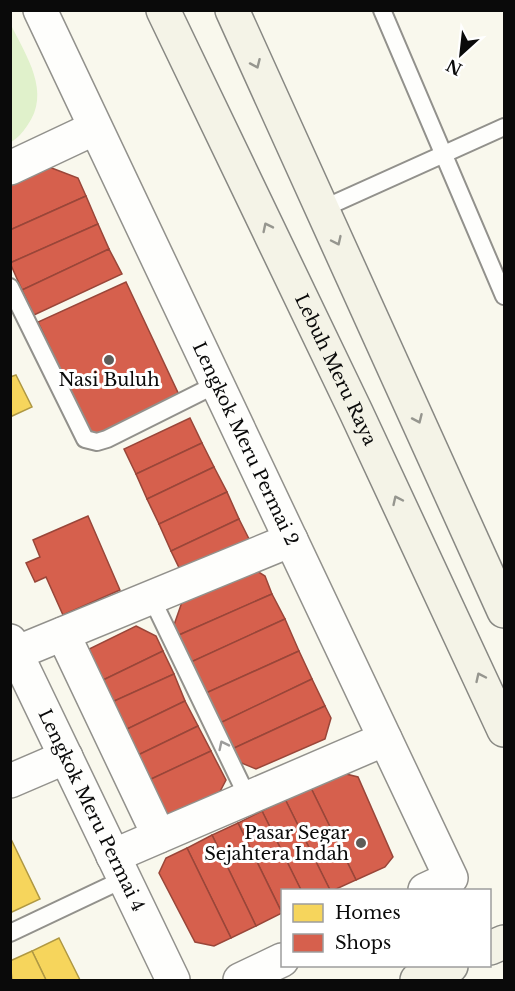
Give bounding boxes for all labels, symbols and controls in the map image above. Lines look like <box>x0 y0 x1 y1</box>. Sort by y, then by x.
north arrow <box>431 24 491 84</box>
text: N <box>443 55 465 80</box>
one-way arrow <box>249 57 261 68</box>
one-way arrow <box>262 223 274 234</box>
one-way arrow <box>329 235 341 246</box>
street label: Lebuh Meru Raya <box>290 290 381 449</box>
street label: Lengkok Meru Permai 2 <box>188 338 303 549</box>
marker: Nasi Buluh <box>102 353 116 367</box>
place label: Nasi Buluh <box>58 369 160 391</box>
one-way arrow <box>410 412 422 423</box>
one-way arrow <box>393 496 405 507</box>
one-way arrow <box>475 672 487 683</box>
street label: Lengkok Meru Permai 4 <box>33 706 150 915</box>
one-way arrow <box>218 741 230 752</box>
place label: Pasar Segar Sejahtera Indah <box>204 822 349 865</box>
marker: Pasar Segar Sejahtera Indah <box>354 836 368 850</box>
legend <box>281 889 491 967</box>
text: Homes <box>335 902 401 924</box>
text: Shops <box>335 932 391 954</box>

